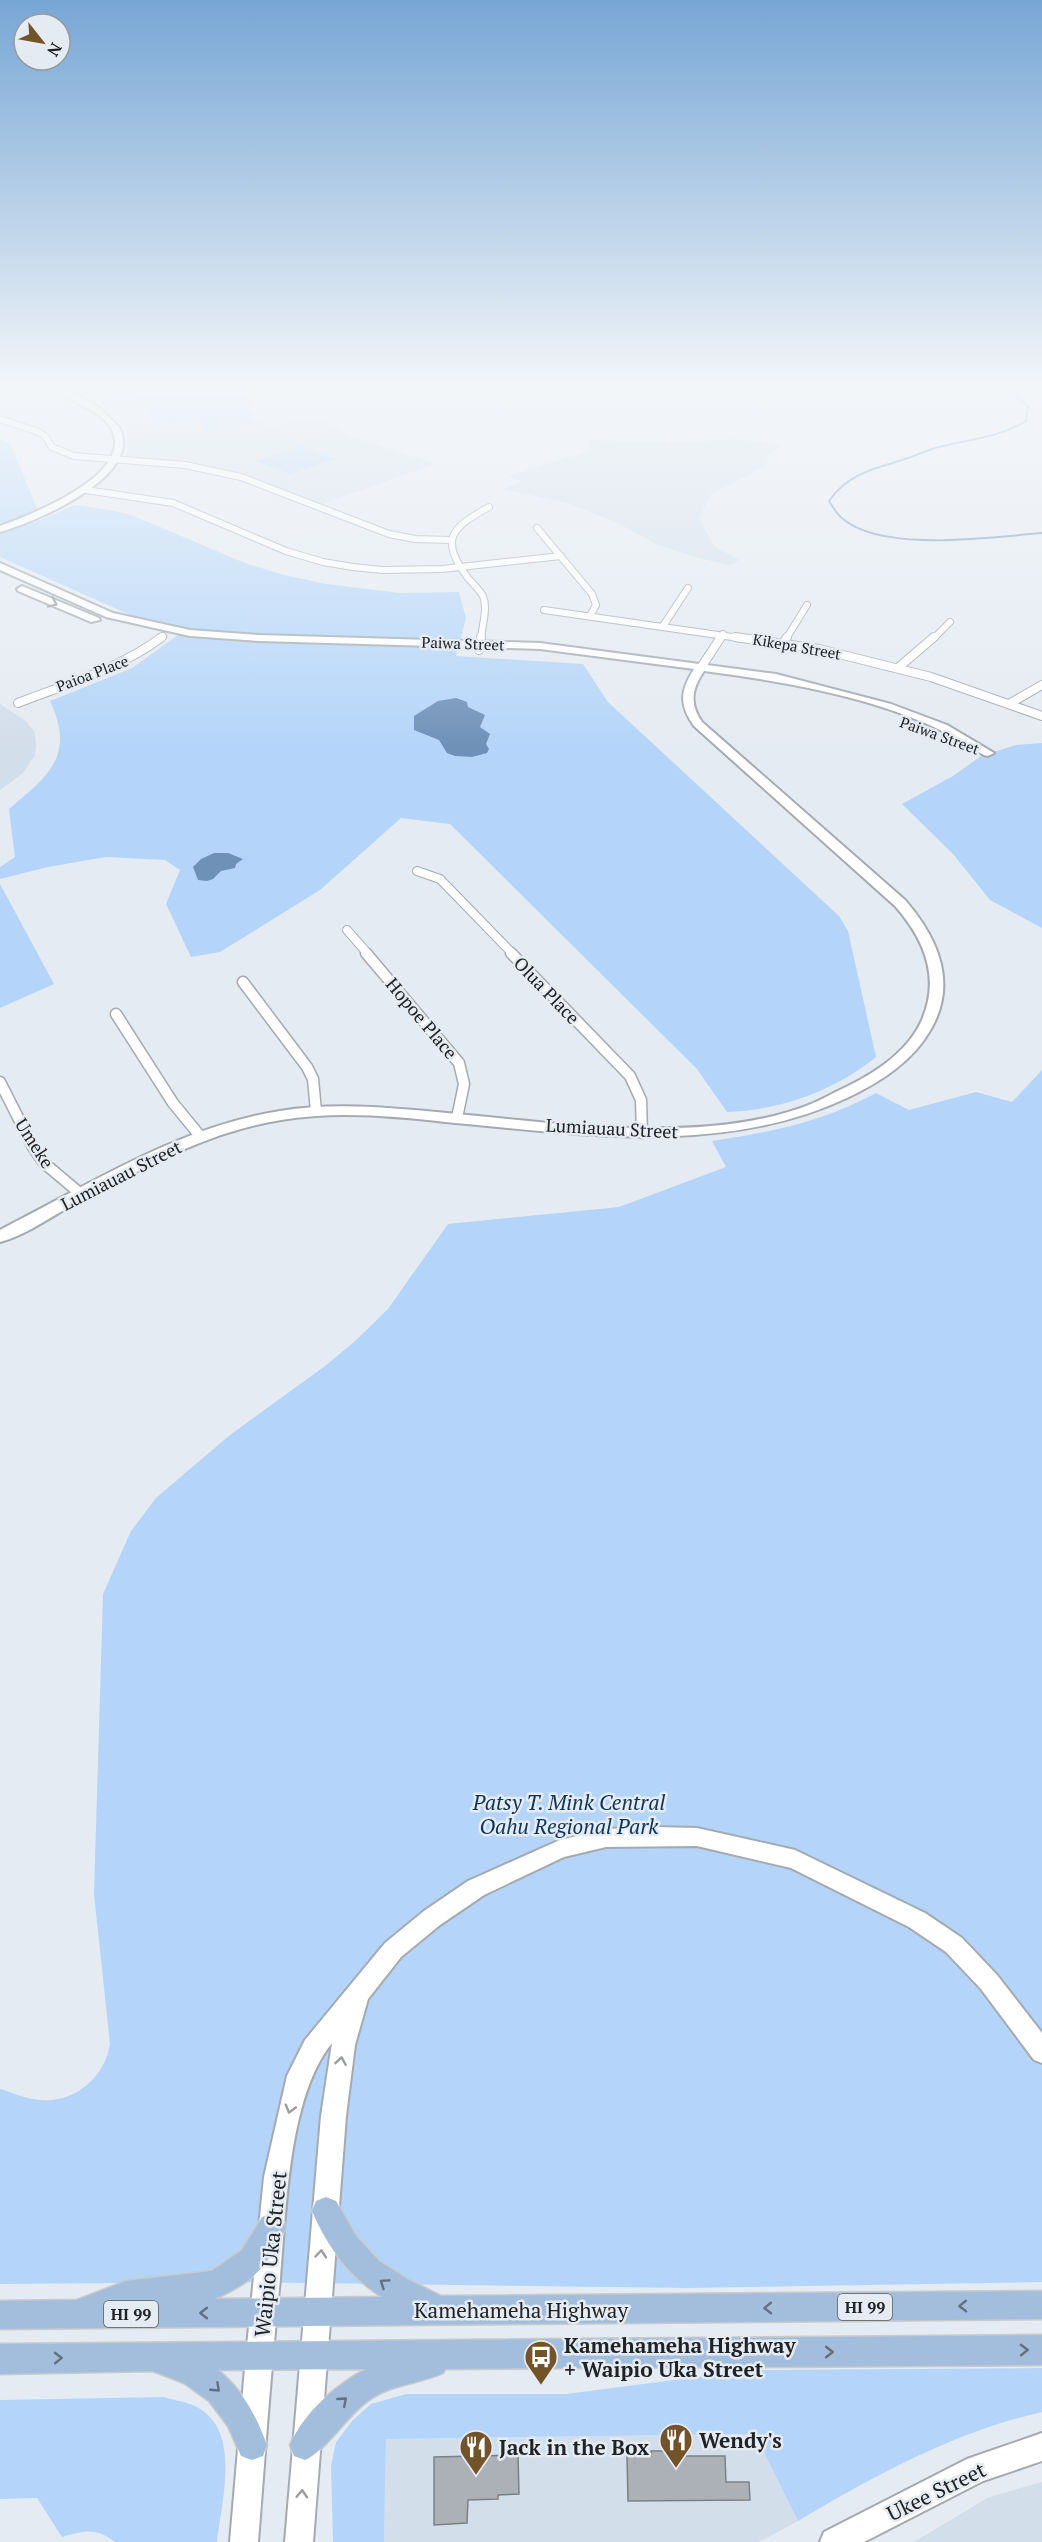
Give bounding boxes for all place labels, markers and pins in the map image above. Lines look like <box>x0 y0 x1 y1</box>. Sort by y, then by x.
place label: Kamehameha Highway + Waipio Uka Street <box>564 2331 796 2383</box>
bus stop icon: Kamehameha Highway + Waipio Uka Street <box>523 2339 559 2386</box>
restaurant icon: Wendy's <box>658 2422 694 2469</box>
place label: Wendy's <box>699 2426 782 2454</box>
restaurant icon: Jack in the Box <box>458 2429 494 2476</box>
place label: Jack in the Box <box>499 2433 649 2461</box>

